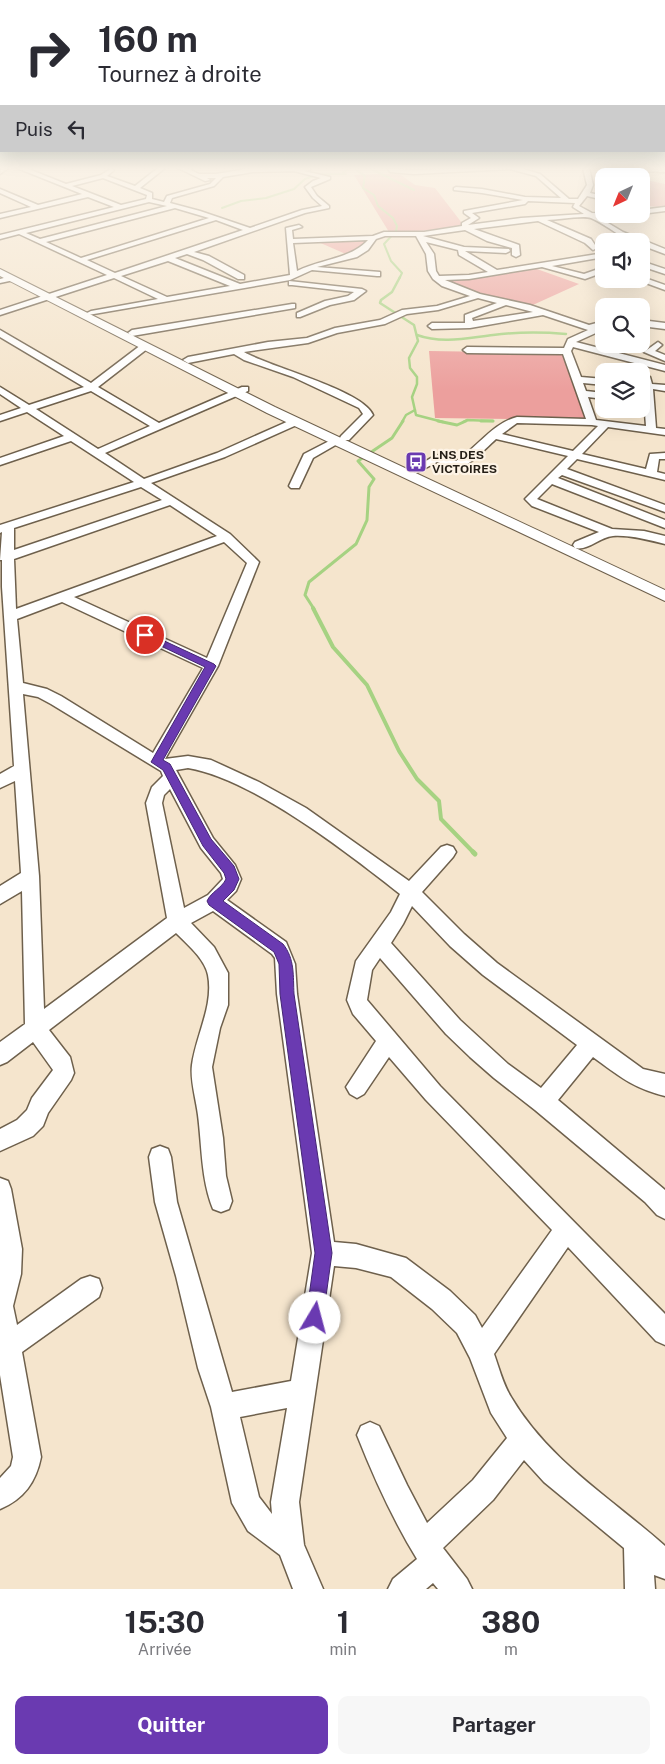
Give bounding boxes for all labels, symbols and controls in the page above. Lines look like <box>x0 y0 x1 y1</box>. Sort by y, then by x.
text: 160 m <box>98 19 198 60</box>
icon: right <box>15 20 80 85</box>
text: Tournez à droite <box>98 61 262 87</box>
icon: left <box>63 115 91 143</box>
text: Puis <box>15 118 53 140</box>
north arrow <box>595 168 650 222</box>
map controls <box>595 168 650 418</box>
button: sound <box>595 233 650 288</box>
button: search <box>595 298 650 353</box>
button: layers <box>595 363 650 418</box>
place label: LNS DES VICTOIRES <box>432 448 497 476</box>
bus stop icon: LNS DES VICTOIRES <box>404 450 428 474</box>
pin <box>124 614 166 656</box>
icon: arrive <box>131 621 159 649</box>
position arrow <box>288 1291 340 1343</box>
text: 15:30 <box>125 1604 205 1640</box>
text: 1 <box>337 1604 349 1640</box>
text: 380 <box>481 1604 540 1640</box>
text: Arrivée <box>138 1640 192 1659</box>
text: min <box>330 1640 357 1659</box>
text: m <box>504 1640 518 1659</box>
button: Quitter <box>15 1696 328 1754</box>
button: Partager <box>338 1696 650 1754</box>

